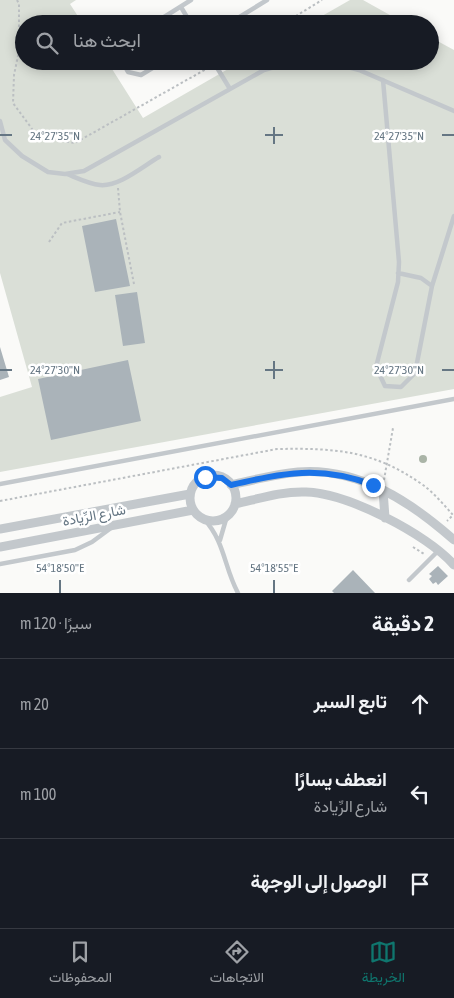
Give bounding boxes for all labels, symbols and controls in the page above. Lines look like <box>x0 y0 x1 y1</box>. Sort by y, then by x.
search box <box>15 15 439 70</box>
icon: search <box>33 29 61 57</box>
text: ابحث هنا <box>73 29 141 51</box>
text: 24°27'35"N <box>30 129 80 143</box>
text: 24°27'35"N <box>374 129 424 143</box>
text: 24°27'30"N <box>30 363 80 377</box>
text: 24°27'30"N <box>374 363 424 377</box>
route start <box>194 466 217 489</box>
route end <box>362 474 385 497</box>
street label: شارع الرِّيادة <box>61 501 128 532</box>
text: 54°18'50"E <box>36 561 84 575</box>
text: 54°18'55"E <box>250 561 298 575</box>
text: 2 دقيقة <box>372 611 434 635</box>
text: سيرًا · 120 m <box>20 614 92 632</box>
text: تابع السير <box>314 690 387 712</box>
icon: ahead <box>406 690 434 718</box>
text: 20 m <box>20 695 49 713</box>
text: انعطف يسارًا <box>294 768 387 790</box>
icon: left <box>406 780 434 808</box>
text: 100 m <box>20 785 56 803</box>
text: شارع الرِّيادة <box>314 797 387 815</box>
text: الوصول إلى الوجهة <box>250 870 387 892</box>
icon: arrive <box>406 870 434 898</box>
tab: المحفوظات <box>49 938 112 990</box>
tab: الاتجاهات <box>210 938 264 990</box>
tab: الخريطة <box>362 938 405 990</box>

